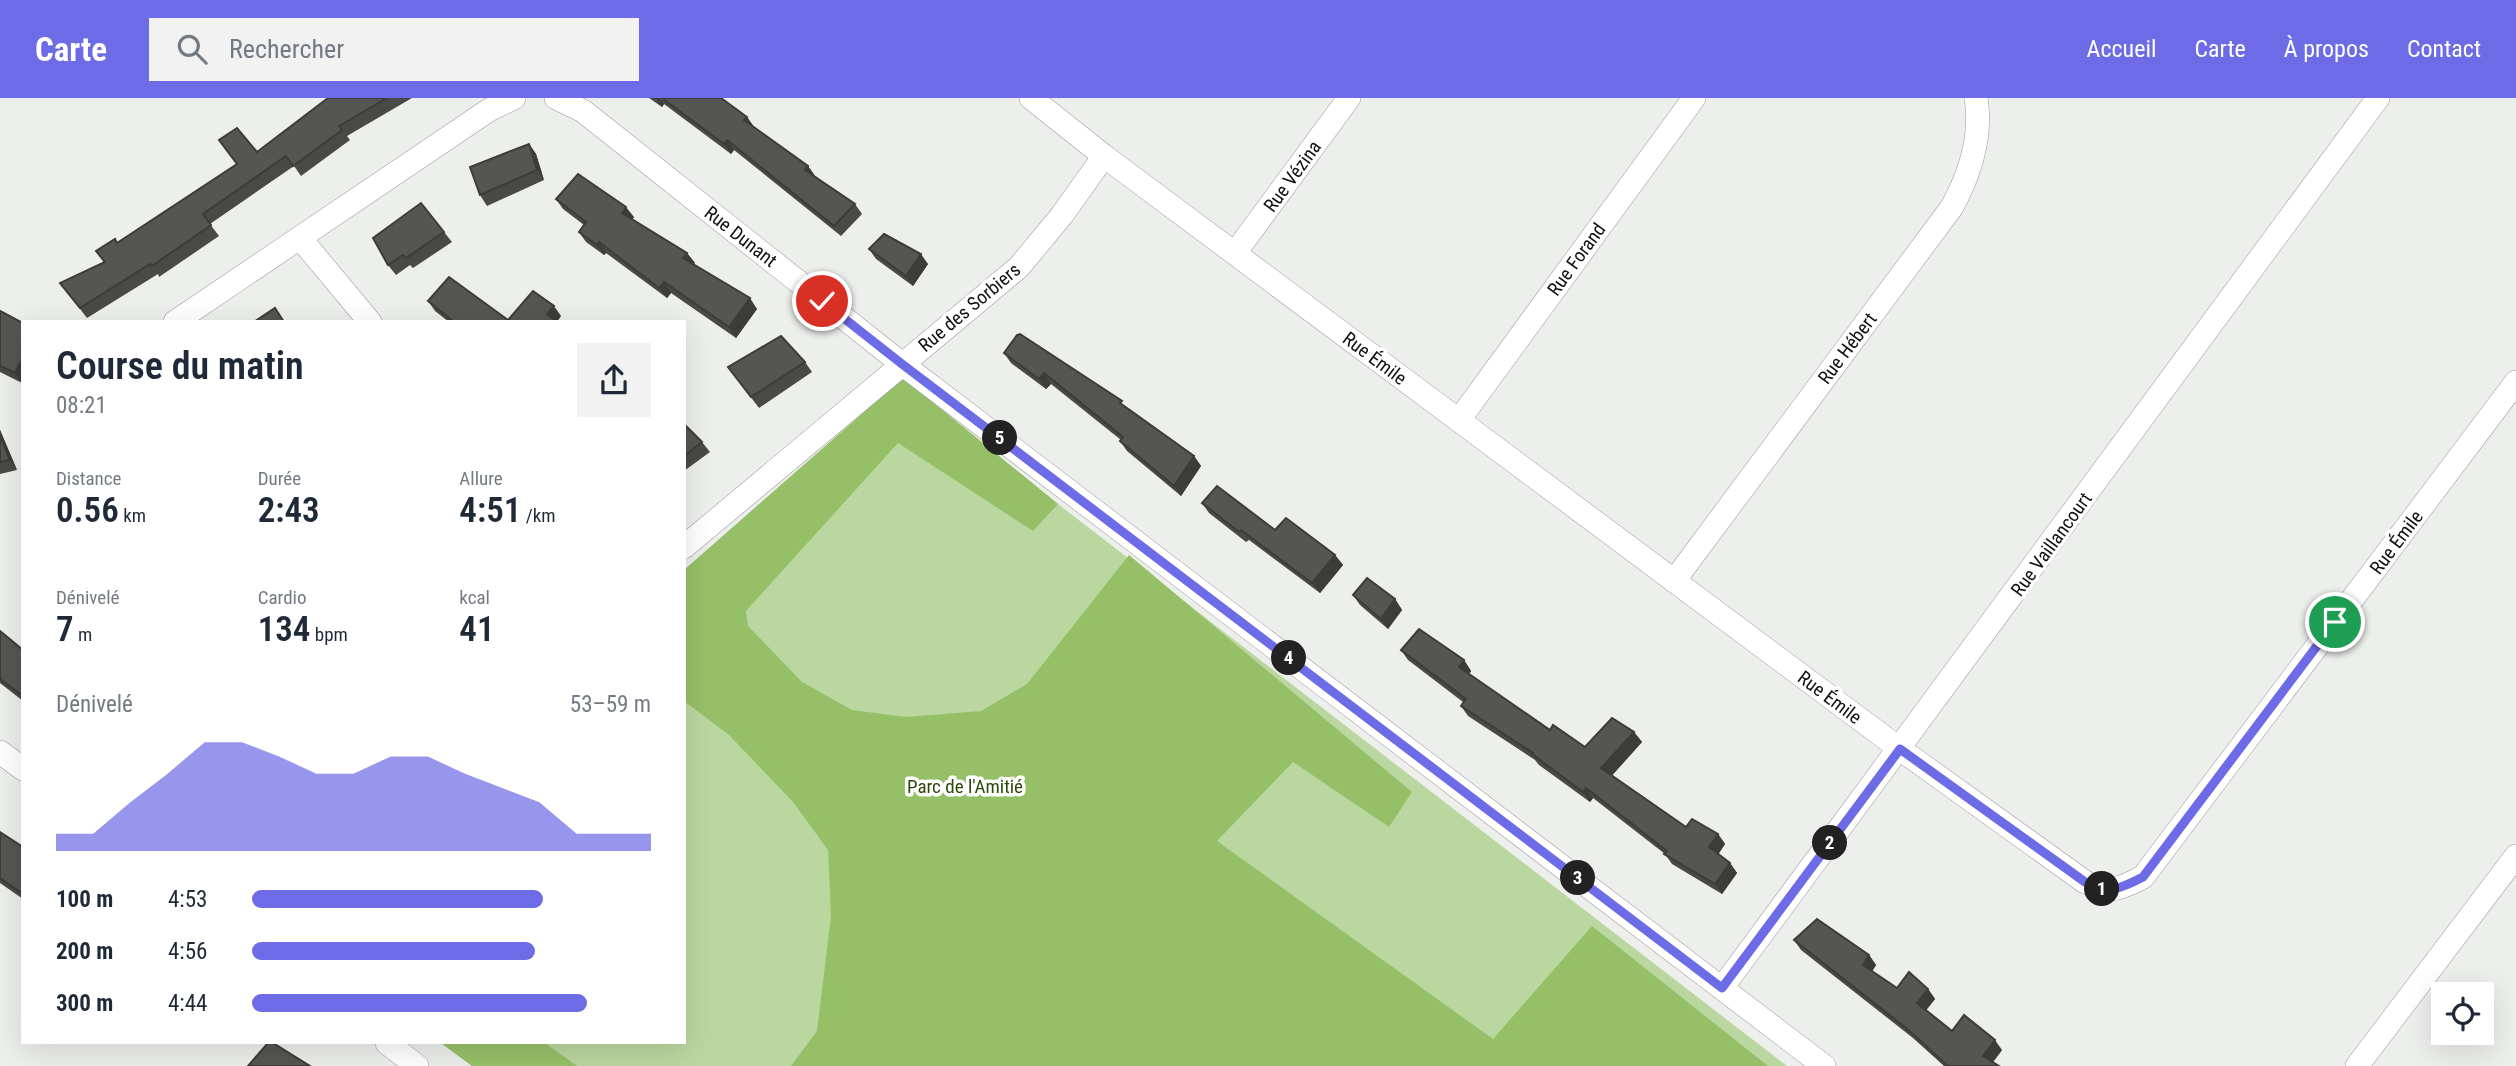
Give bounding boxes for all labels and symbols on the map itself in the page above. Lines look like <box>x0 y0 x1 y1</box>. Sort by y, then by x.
street label: Rue Vézina <box>1259 136 1326 217</box>
street label: Rue Dunant <box>700 201 782 272</box>
street label: Rue Forand <box>1542 218 1610 300</box>
street label: Rue des Sorbiers <box>914 258 1025 357</box>
pin <box>792 271 852 331</box>
street label: Rue Hébert <box>1813 308 1882 389</box>
street label: Rue Émile <box>1338 327 1411 390</box>
pin: 5 <box>982 420 1018 456</box>
street label: Rue Vaillancourt <box>2006 488 2097 601</box>
street label: Rue Émile <box>2365 506 2428 579</box>
pin <box>2305 592 2365 652</box>
pin: 4 <box>1272 640 1306 676</box>
street label: Rue Émile <box>1793 666 1866 729</box>
park label: Parc de l'Amitié <box>907 775 1023 798</box>
pin: 2 <box>1812 826 1848 860</box>
pin: 3 <box>1560 860 1596 896</box>
pin: 1 <box>2084 872 2120 906</box>

